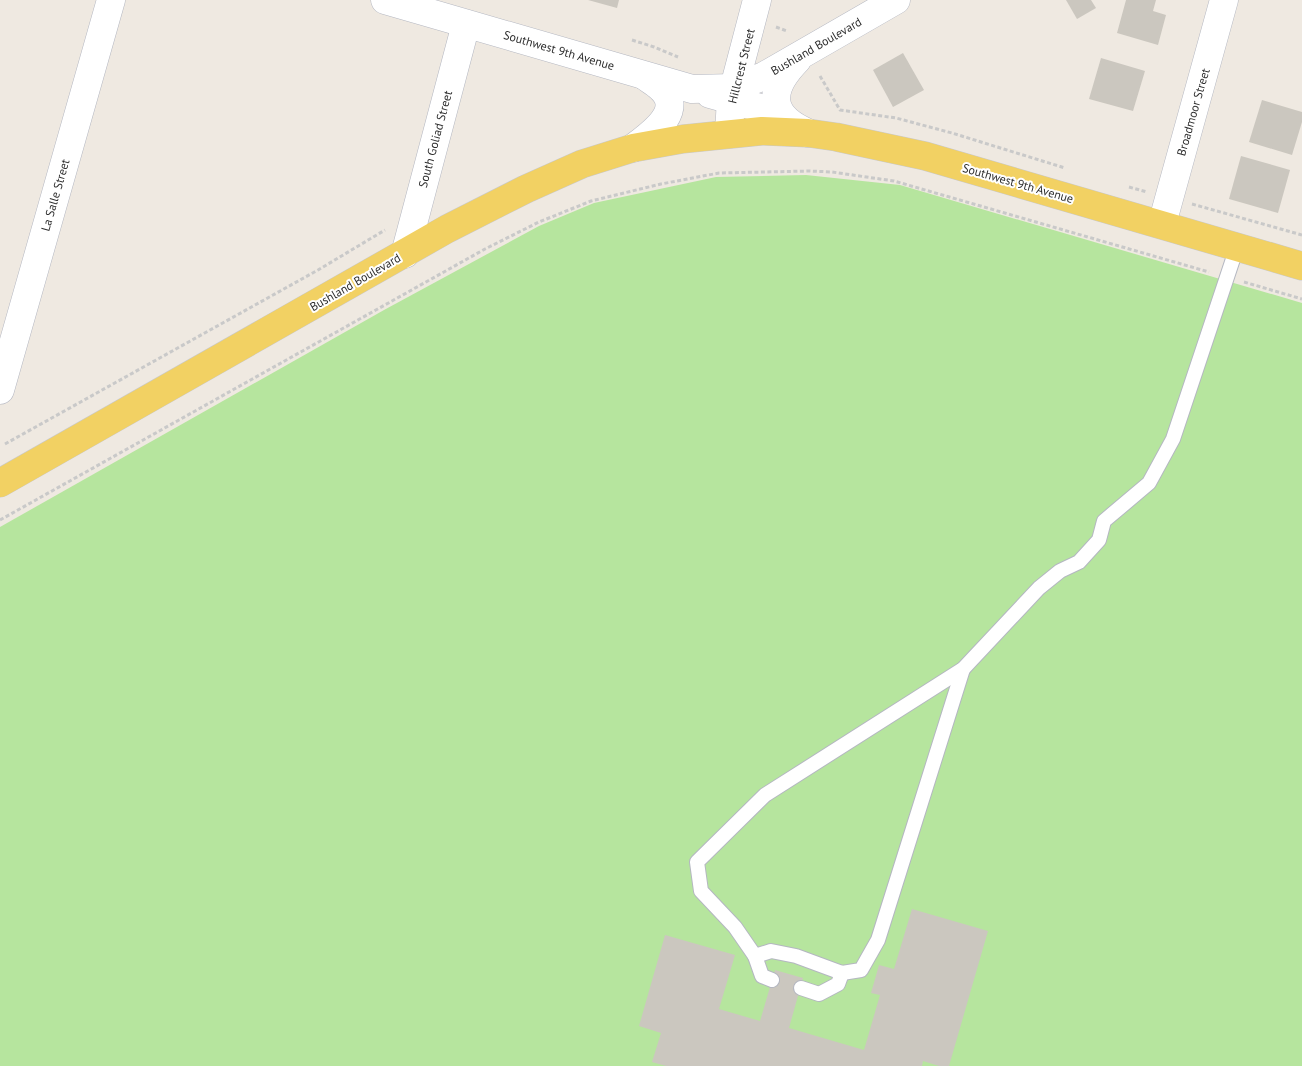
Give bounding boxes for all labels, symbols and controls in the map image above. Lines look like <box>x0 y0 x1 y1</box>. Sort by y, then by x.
street label: Bushland Boulevard <box>768 14 864 78</box>
street label: Southwest 9th Avenue <box>502 27 616 73</box>
street label: Hillcrest Street <box>724 27 758 105</box>
street label: Broadmoor Street <box>1173 66 1213 158</box>
street label: South Goliad Street <box>415 89 455 189</box>
street label: La Salle Street <box>38 157 72 233</box>
street label: Southwest 9th Avenue <box>961 160 1075 206</box>
street label: Bushland Boulevard <box>307 250 403 314</box>

